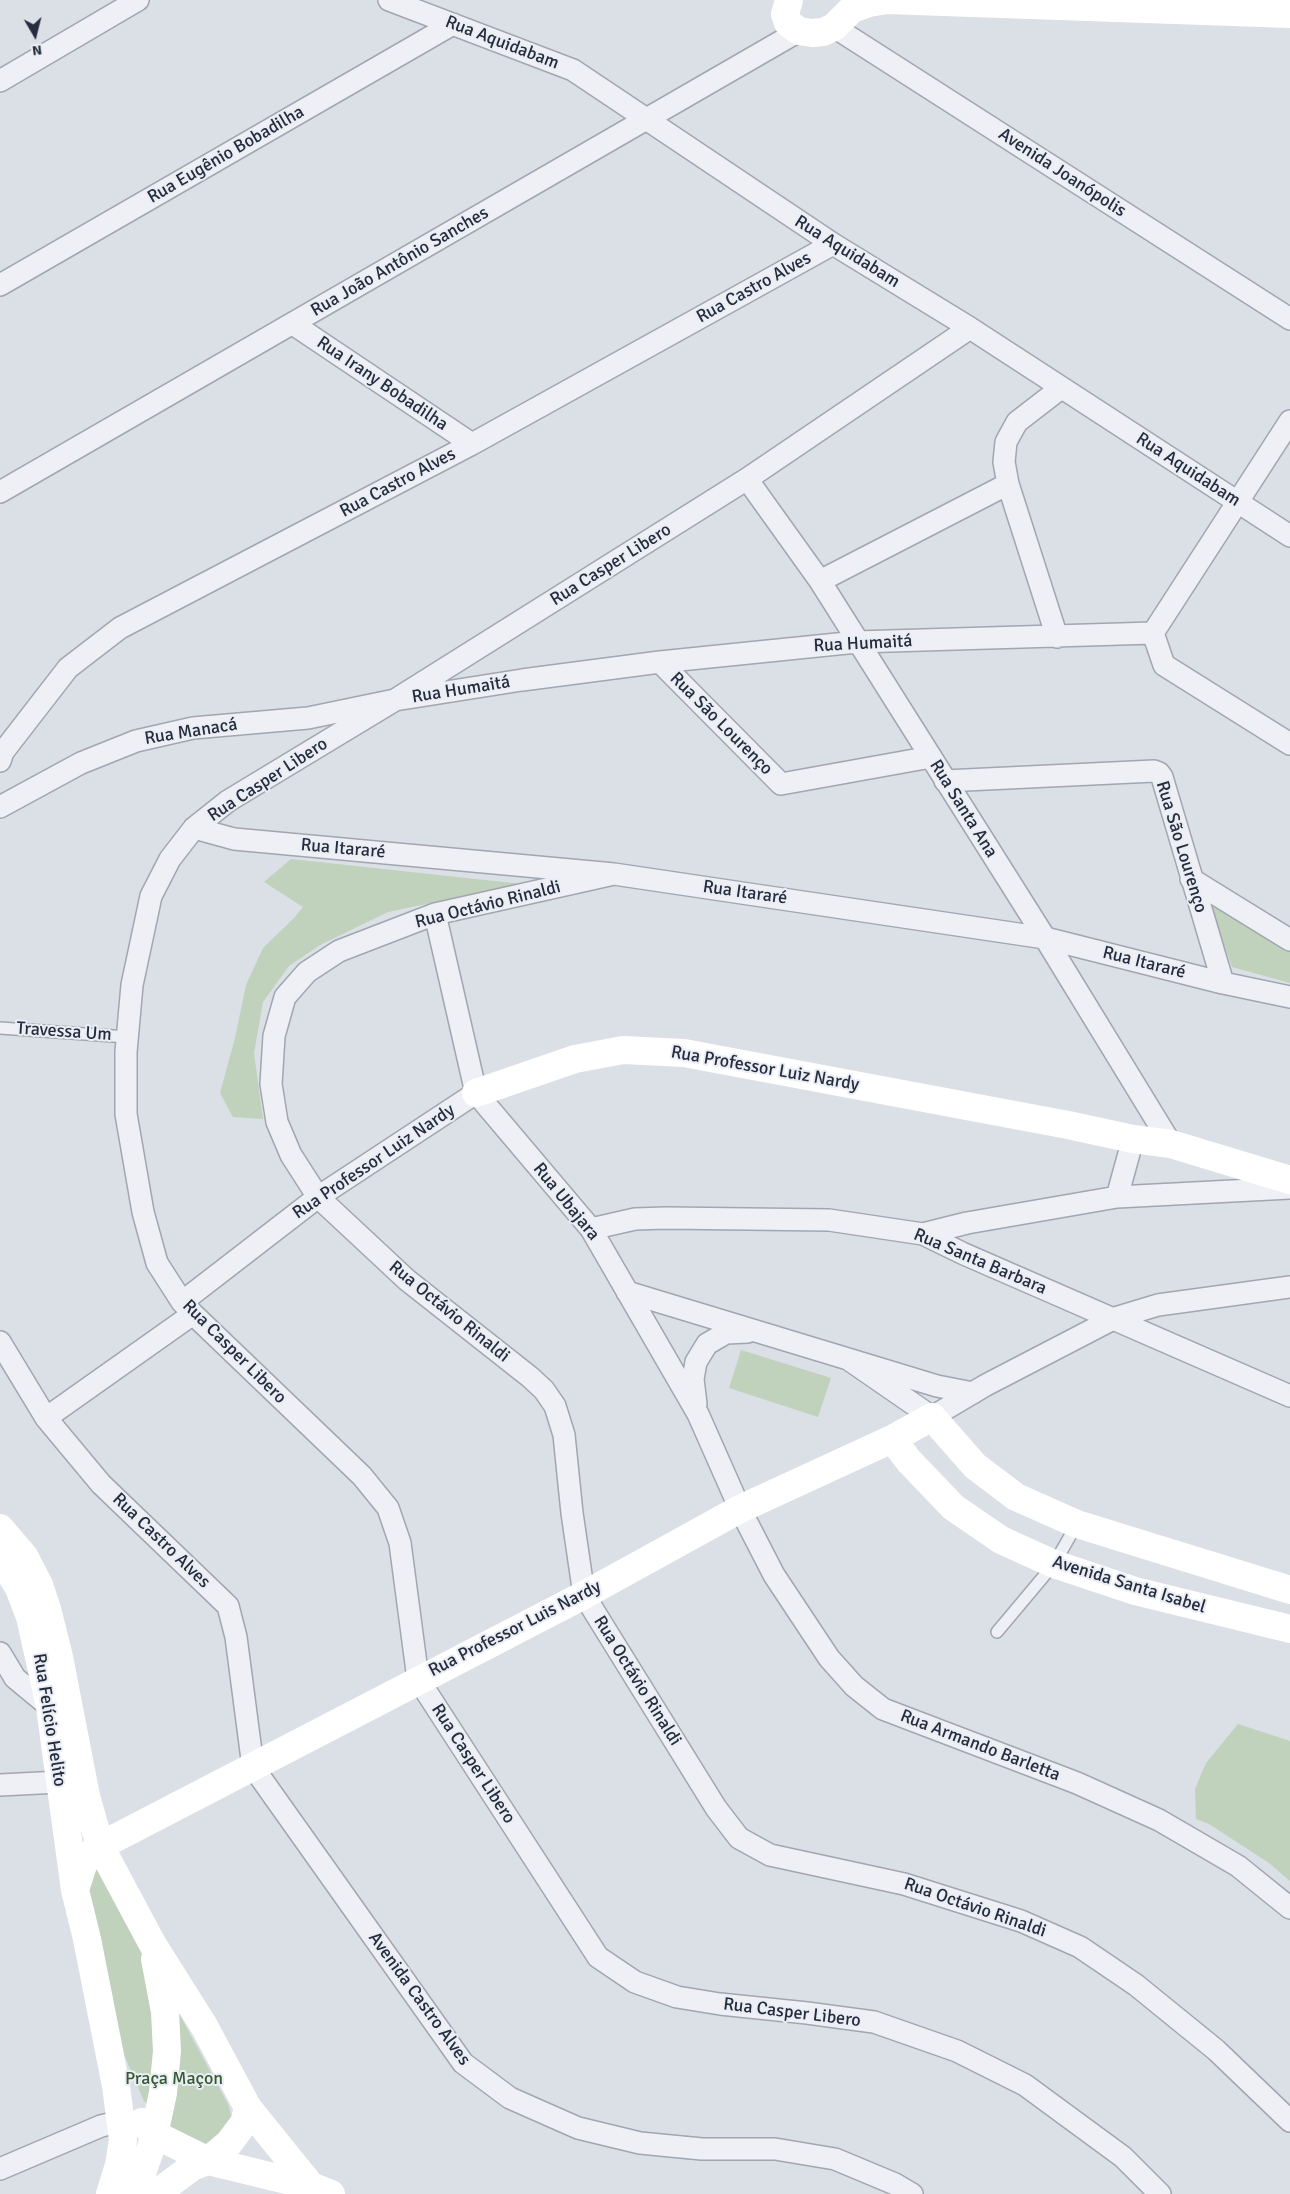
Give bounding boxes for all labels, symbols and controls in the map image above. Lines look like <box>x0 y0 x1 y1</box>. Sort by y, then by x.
north arrow <box>10 10 60 60</box>
street label: Rua Aquidabam <box>442 11 562 75</box>
text: N <box>31 41 43 59</box>
street label: Rua Eugênio Bobadilha <box>144 101 308 209</box>
street label: Avenida Joanópolis <box>994 124 1130 222</box>
street label: Rua João Antônio Sanches <box>307 202 493 322</box>
street label: Rua Aquidabam <box>790 211 904 293</box>
street label: Rua Castro Alves <box>693 248 815 328</box>
street label: Rua Irany Bobadilha <box>312 332 452 436</box>
street label: Rua Aquidabam <box>1132 428 1244 512</box>
street label: Rua Castro Alves <box>337 443 459 523</box>
street label: Rua Casper Libero <box>547 519 675 611</box>
street label: Rua Humaitá <box>813 631 913 657</box>
street label: Rua São Lourenço <box>665 668 777 780</box>
street label: Rua Humaitá <box>410 672 512 708</box>
street label: Rua Manacá <box>143 714 239 750</box>
street label: Rua Casper Libero <box>204 733 332 827</box>
street label: Rua Santa Ana <box>924 756 1002 862</box>
street label: Rua São Lourenço <box>1151 778 1211 916</box>
street label: Rua Itararé <box>300 835 386 863</box>
street label: Rua Octávio Rinaldi <box>413 876 563 934</box>
street label: Rua Itararé <box>701 876 789 910</box>
street label: Rua Itararé <box>1100 942 1188 984</box>
street label: Travessa Um <box>16 1018 112 1046</box>
street label: Rua Professor Luiz Nardy <box>669 1042 861 1096</box>
street label: Rua Professor Luiz Nardy <box>289 1100 459 1224</box>
street label: Rua Ubajara <box>528 1159 604 1245</box>
street label: Rua Santa Barbara <box>910 1224 1050 1300</box>
street label: Rua Octávio Rinaldi <box>384 1257 514 1367</box>
street label: Rua Casper Libero <box>177 1295 291 1409</box>
street label: Rua Castro Alves <box>108 1489 214 1593</box>
street label: Avenida Santa Isabel <box>1050 1551 1208 1619</box>
street label: Rua Professor Luis Nardy <box>425 1576 605 1682</box>
street label: Rua Octávio Rinaldi <box>588 1612 686 1750</box>
street label: Rua Felício Helito <box>28 1652 70 1788</box>
street label: Rua Casper Libero <box>426 1700 520 1828</box>
street label: Rua Armando Barletta <box>897 1706 1063 1786</box>
street label: Rua Octávio Rinaldi <box>901 1874 1049 1942</box>
street label: Avenida Castro Alves <box>363 1928 475 2070</box>
street label: Rua Casper Libero <box>722 1994 862 2032</box>
park label: Praça Maçon <box>125 2068 223 2090</box>

